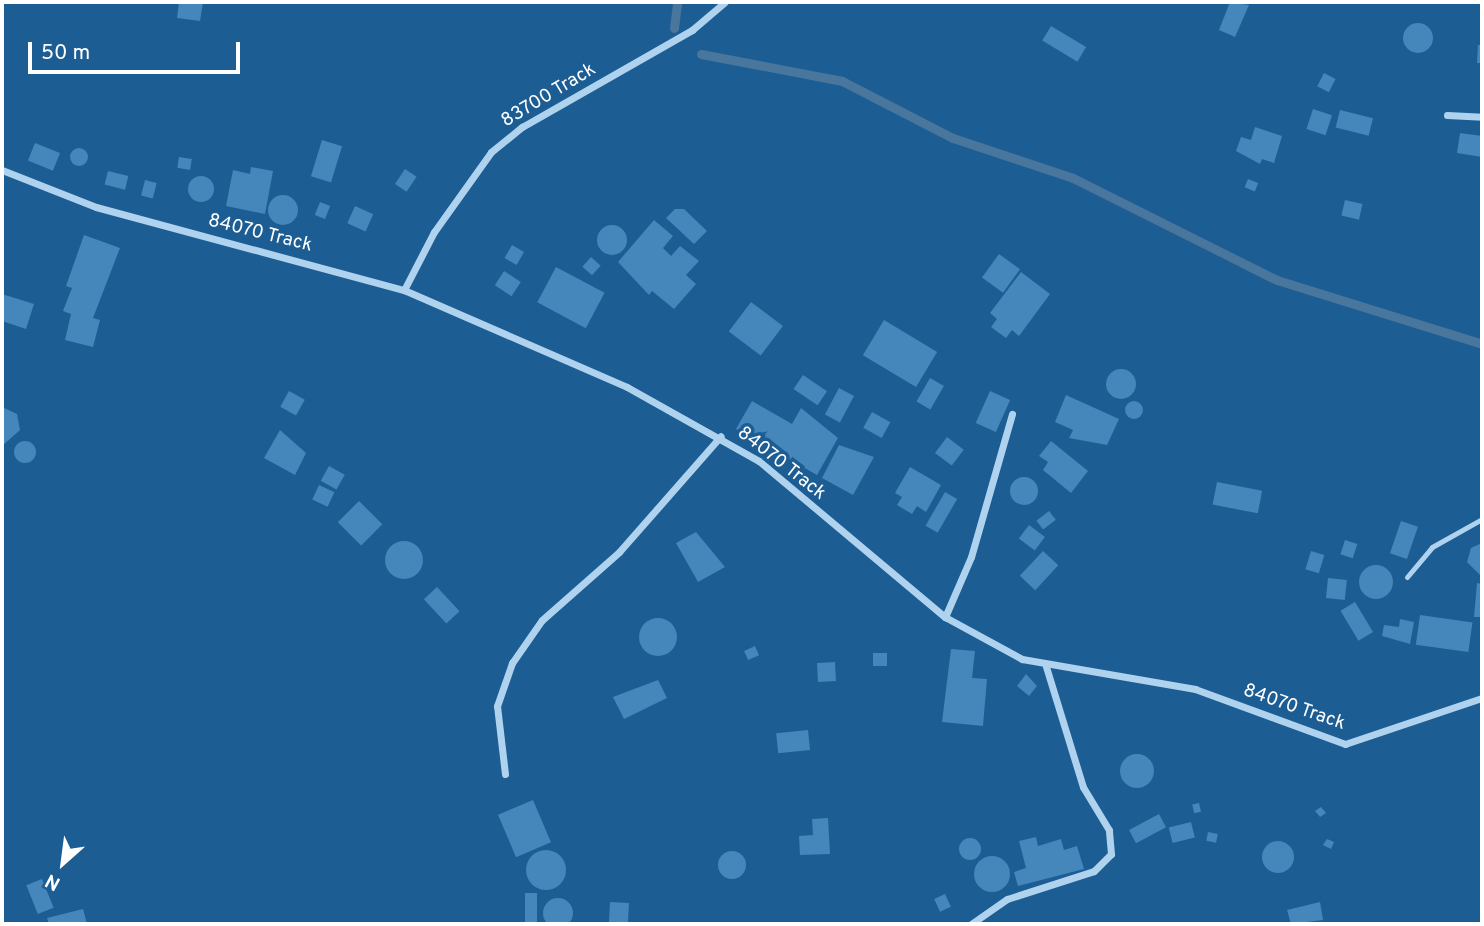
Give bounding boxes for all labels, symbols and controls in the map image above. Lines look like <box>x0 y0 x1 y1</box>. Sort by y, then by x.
scale bar <box>32 28 243 72</box>
text: 50 m <box>41 40 90 67</box>
street label: 83700 Track <box>497 59 601 133</box>
street label: 84070 Track <box>205 210 315 258</box>
street label: 84070 Track <box>732 422 830 506</box>
street label: 84070 Track <box>1240 680 1348 736</box>
north arrow <box>28 828 98 898</box>
text: N <box>41 868 65 895</box>

